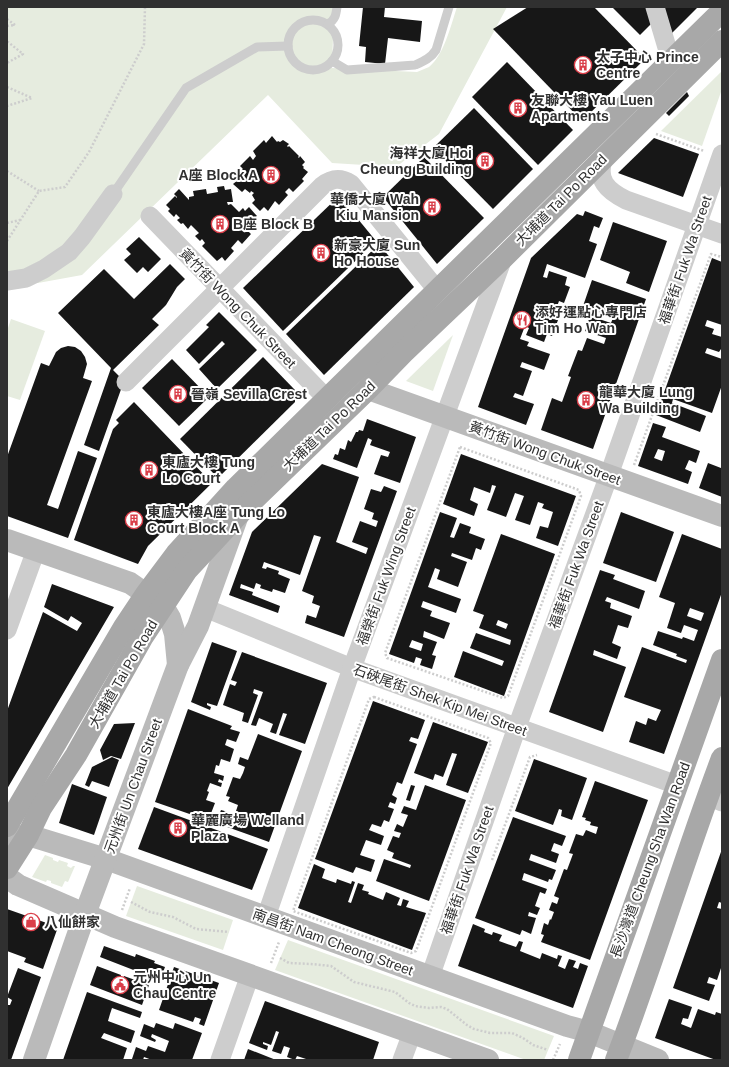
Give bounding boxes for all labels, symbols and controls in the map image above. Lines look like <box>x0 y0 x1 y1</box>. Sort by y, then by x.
place label: 太子中心 Prince Centre <box>596 49 699 81</box>
building icon: 太子中心 Prince Centre <box>573 55 593 75</box>
place label: 友聯大樓 Yau Luen Apartments <box>531 92 653 124</box>
building icon: 友聯大樓 Yau Luen Apartments <box>508 98 528 118</box>
place label: 海祥大廈 Hoi Cheung Building <box>360 145 472 177</box>
building icon: 海祥大廈 Hoi Cheung Building <box>475 151 495 171</box>
street label: 大埔道 Tai Po Road <box>512 151 610 249</box>
building icon: A座 Block A <box>261 165 281 185</box>
place label: A座 Block A <box>178 167 258 183</box>
place label: 華僑大廈 Wah Kiu Mansion <box>330 191 419 223</box>
street label: 福華街 Fuk Wa Street <box>655 194 715 326</box>
building icon: 華僑大廈 Wah Kiu Mansion <box>422 197 442 217</box>
building icon: B座 Block B <box>210 214 230 234</box>
place label: B座 Block B <box>233 216 313 232</box>
place label: 新豪大廈 Sun Ho House <box>334 237 420 269</box>
building icon: 新豪大廈 Sun Ho House <box>311 243 331 263</box>
street label: 黃竹街 Wong Chuk Street <box>177 245 299 371</box>
place label: 添好運點心專門店 Tim Ho Wan <box>535 304 647 336</box>
restaurant icon: 添好運點心專門店 Tim Ho Wan <box>512 310 532 330</box>
street label: 大埔道 Tai Po Road <box>280 378 378 474</box>
building icon: 晉嶺 Sevilla Crest <box>168 384 188 404</box>
place label: 龍華大廈 Lung Wa Building <box>599 384 693 416</box>
place label: 晉嶺 Sevilla Crest <box>191 386 307 402</box>
building icon: 龍華大廈 Lung Wa Building <box>576 390 596 410</box>
street label: 黃竹街 Wong Chuk Street <box>467 418 623 488</box>
place label: 東廬大樓 Tung Lo Court <box>162 454 255 486</box>
building icon: 東廬大樓 Tung Lo Court <box>139 460 159 480</box>
street label: 福華街 Fuk Wa Street <box>545 499 607 631</box>
place label: 東廬大樓A座 Tung Lo Court Block A <box>147 504 285 536</box>
street label: 福榮街 Fuk Wing Street <box>353 504 419 647</box>
building icon: 東廬大樓A座 Tung Lo Court Block A <box>124 510 144 530</box>
street label: 大埔道 Tai Po Road <box>86 617 160 731</box>
street label: 石硤尾街 Shek Kip Mei Street <box>351 661 529 739</box>
street label: 元州街 Un Chau Street <box>101 716 165 856</box>
street label: 長沙灣道 Cheung Sha Wan Road <box>607 760 693 960</box>
street label: 福華街 Fuk Wa Street <box>437 804 497 936</box>
place label: 華麗廣場 Welland Plaza <box>191 812 304 844</box>
building icon: 華麗廣場 Welland Plaza <box>168 818 188 838</box>
street label: 南昌街 Nam Cheong Street <box>251 905 416 979</box>
shop icon: 八仙餅家 <box>21 912 41 932</box>
place label: 八仙餅家 <box>44 914 100 930</box>
place label: 元州中心 Un Chau Centre <box>133 969 216 1001</box>
public building icon: 元州中心 Un Chau Centre <box>110 975 130 995</box>

